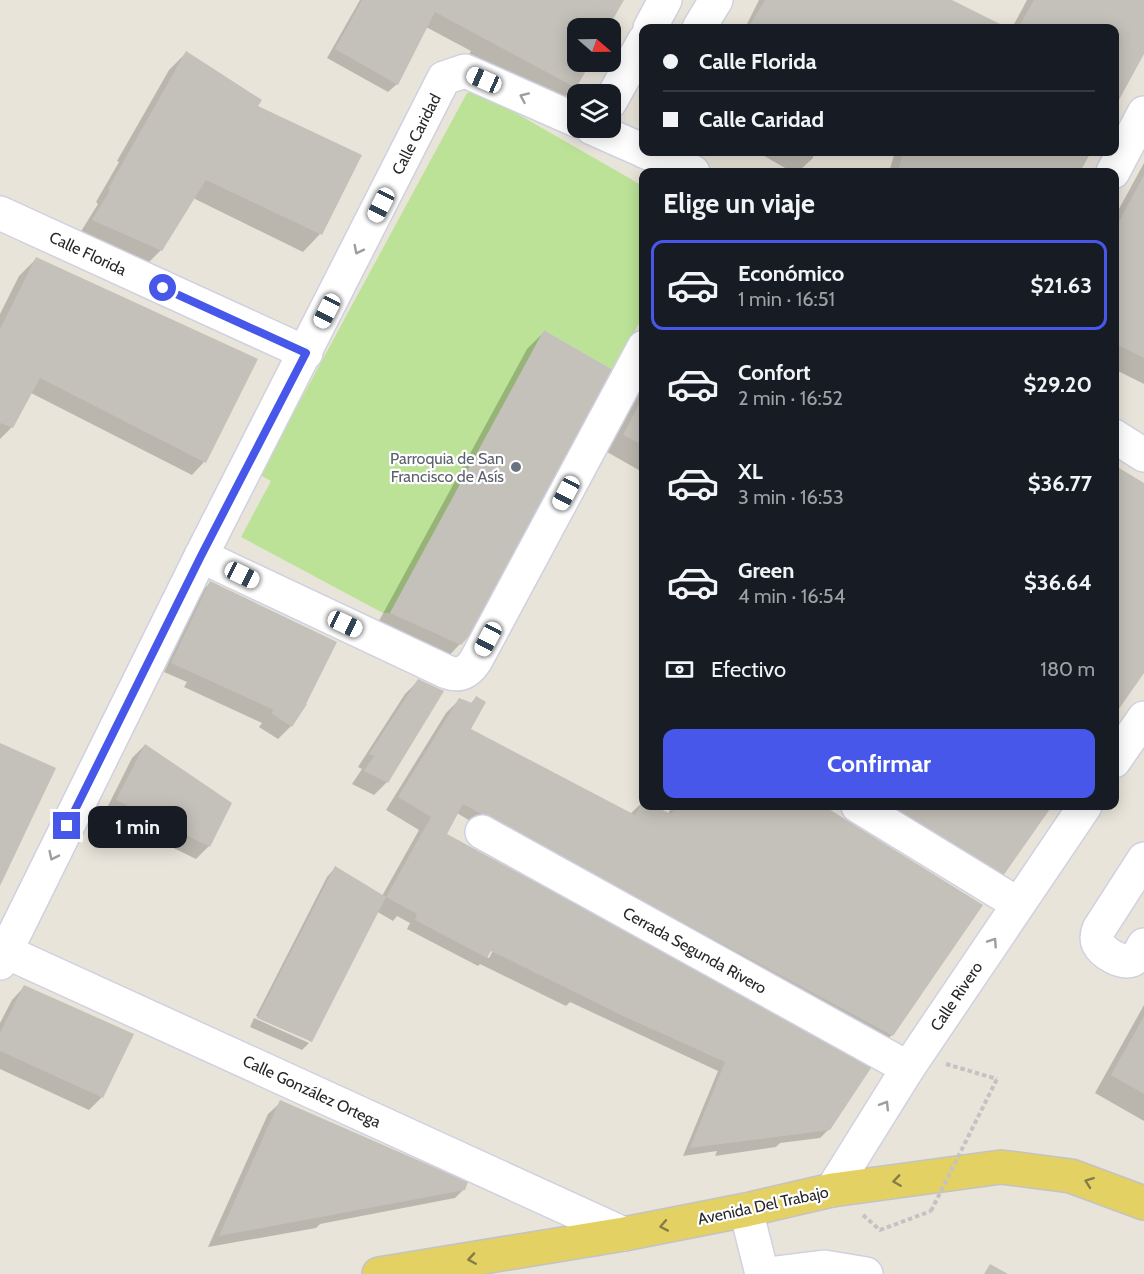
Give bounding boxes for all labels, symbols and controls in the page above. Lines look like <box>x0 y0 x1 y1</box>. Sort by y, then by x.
north arrow <box>567 18 621 72</box>
map controls <box>567 18 621 138</box>
text: Calle Florida <box>699 48 817 75</box>
car <box>464 64 504 96</box>
button: layers <box>567 84 621 138</box>
street label: Calle Caridad <box>388 91 445 178</box>
one-way arrow <box>519 93 530 105</box>
text: Calle Caridad <box>699 106 824 133</box>
car <box>365 185 397 225</box>
text: Elige un viaje <box>663 187 815 220</box>
street label: Calle Florida <box>46 227 130 280</box>
one-way arrow <box>353 244 365 255</box>
icon: car <box>666 258 720 312</box>
text: Económico <box>738 260 844 287</box>
text: $21.63 <box>1030 272 1092 299</box>
route start <box>149 274 176 301</box>
text: 1 min · 16:51 <box>738 287 835 311</box>
car <box>311 291 343 331</box>
icon: car <box>666 357 720 411</box>
text: Confort <box>738 359 811 386</box>
text: $29.20 <box>1024 371 1092 398</box>
text: 2 min · 16:52 <box>738 386 843 410</box>
place label: Parroquia de San Francisco de Asís <box>390 449 504 486</box>
icon: car <box>666 456 720 510</box>
text: XL <box>738 458 763 485</box>
marker: Parroquia de San Francisco de Asís <box>509 460 523 474</box>
text: $36.77 <box>1028 470 1092 497</box>
car <box>550 473 582 513</box>
text: 3 min · 16:53 <box>738 485 844 509</box>
icon: car <box>666 555 720 609</box>
text: Green <box>738 557 794 584</box>
car <box>222 559 262 591</box>
text: $36.64 <box>1024 569 1092 596</box>
text: 4 min · 16:54 <box>738 584 845 608</box>
car <box>325 608 365 640</box>
car <box>472 619 504 659</box>
icon: cash <box>663 653 696 686</box>
text: Efectivo <box>711 656 786 683</box>
text: 180 m <box>1040 657 1095 681</box>
button: Confirmar <box>663 729 1095 798</box>
callout: 1 min <box>88 805 187 847</box>
route end <box>53 812 80 839</box>
text: 1 min <box>115 815 160 839</box>
one-way arrow <box>48 850 60 861</box>
street label: Cerrada Segunda Rivero <box>620 903 770 998</box>
one-way arrow <box>986 938 997 949</box>
street label: Calle Rivero <box>926 958 987 1034</box>
street label: Calle González Ortega <box>240 1051 384 1132</box>
one-way arrow <box>878 1100 889 1111</box>
one-way arrow <box>892 1175 901 1187</box>
one-way arrow <box>1084 1177 1095 1190</box>
street label: Avenida Del Trabajo <box>696 1182 830 1229</box>
one-way arrow <box>660 1219 670 1232</box>
one-way arrow <box>467 1252 477 1264</box>

